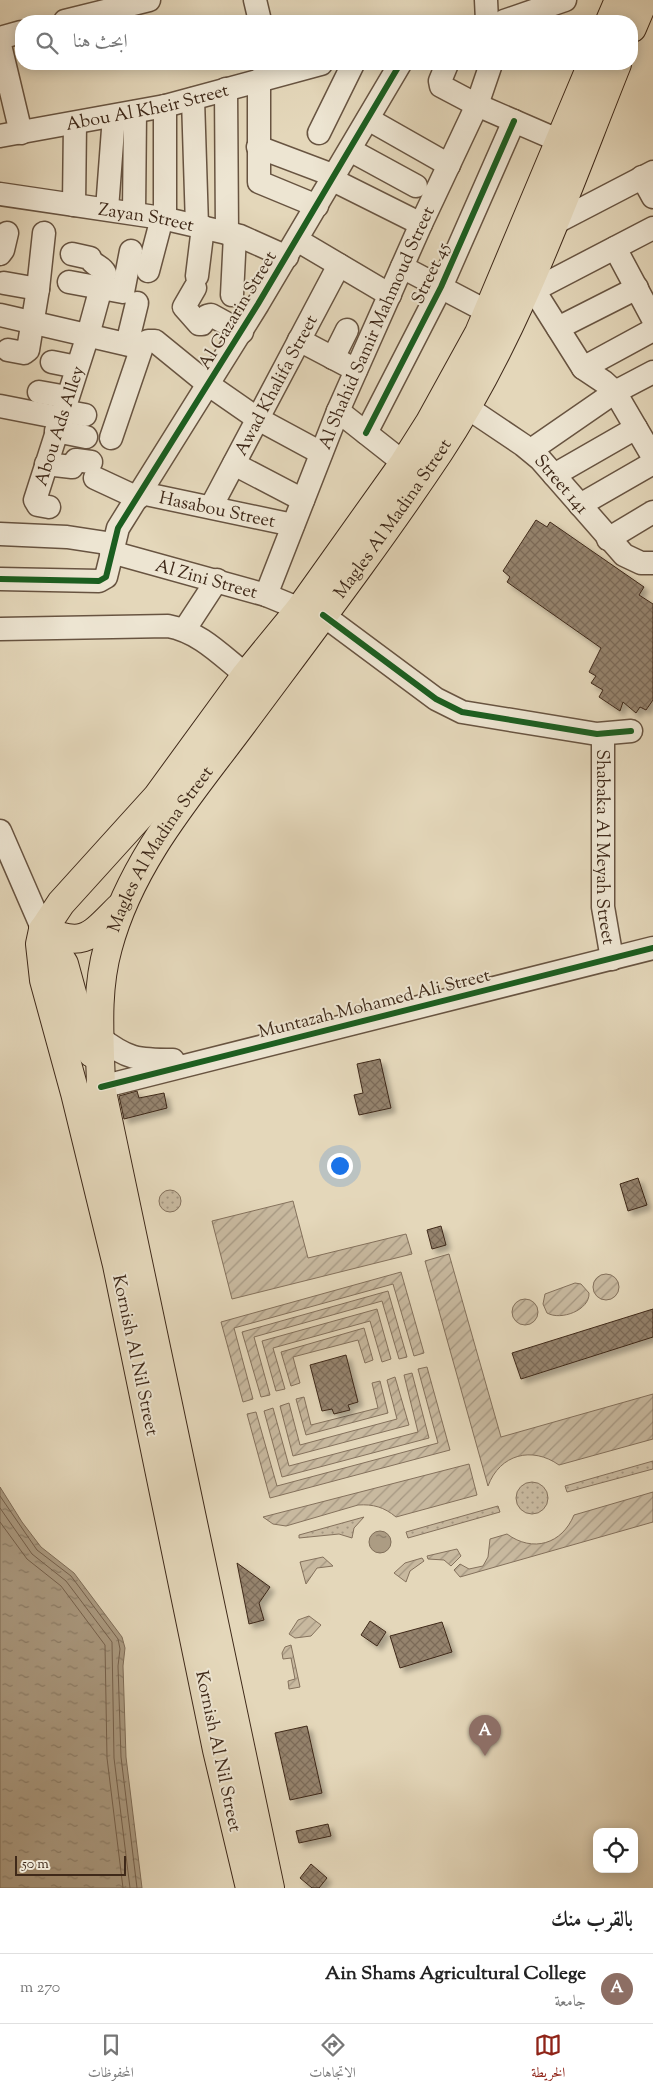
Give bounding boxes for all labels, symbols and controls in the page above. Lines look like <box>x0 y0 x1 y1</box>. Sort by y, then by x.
search box <box>15 15 638 70</box>
icon: search <box>33 29 61 57</box>
text: ابحث هنا <box>73 29 128 56</box>
street label: Abou Al Kheir Street <box>64 78 232 139</box>
street label: Zayan Street <box>96 198 196 240</box>
street label: Al Shahid Samir Mahmoud Street <box>313 203 442 454</box>
street label: Street 45 <box>406 239 457 309</box>
street label: Al Gazarin Street <box>193 247 284 375</box>
street label: Awad Khalifa Street <box>229 311 325 461</box>
street label: Abou Ads Alley <box>29 363 92 490</box>
street label: Magles Al Madina Street <box>328 434 459 605</box>
street label: Street 141 <box>527 450 594 521</box>
street label: Hasabou Street <box>156 486 277 536</box>
street label: Al Zini Street <box>152 554 260 607</box>
street label: Shabaka Al Meyah Street <box>588 749 620 947</box>
street label: Magles Al Madina Street <box>102 761 221 936</box>
street label: Muntazah Mohamed Ali Street <box>256 964 493 1046</box>
your location <box>327 1153 353 1179</box>
street label: Kornish Al Nil Street <box>104 1272 164 1438</box>
street label: Kornish Al Nil Street <box>187 1668 247 1834</box>
pin: A <box>469 1715 501 1756</box>
map controls <box>593 1828 638 1873</box>
button: locate <box>593 1828 638 1873</box>
scale bar <box>15 1853 126 1876</box>
text: 50 m <box>22 1855 49 1875</box>
text: بالقرب منك <box>551 1906 633 1936</box>
text: Ain Shams Agricultural College <box>325 1961 586 1988</box>
text: 270 m <box>20 1977 60 2000</box>
text: A <box>611 1977 624 2000</box>
text: جامعة <box>554 1991 586 2014</box>
tab: المحفوظات <box>88 2031 134 2086</box>
tab: الاتجاهات <box>309 2031 356 2086</box>
tab: الخريطة <box>531 2031 565 2086</box>

